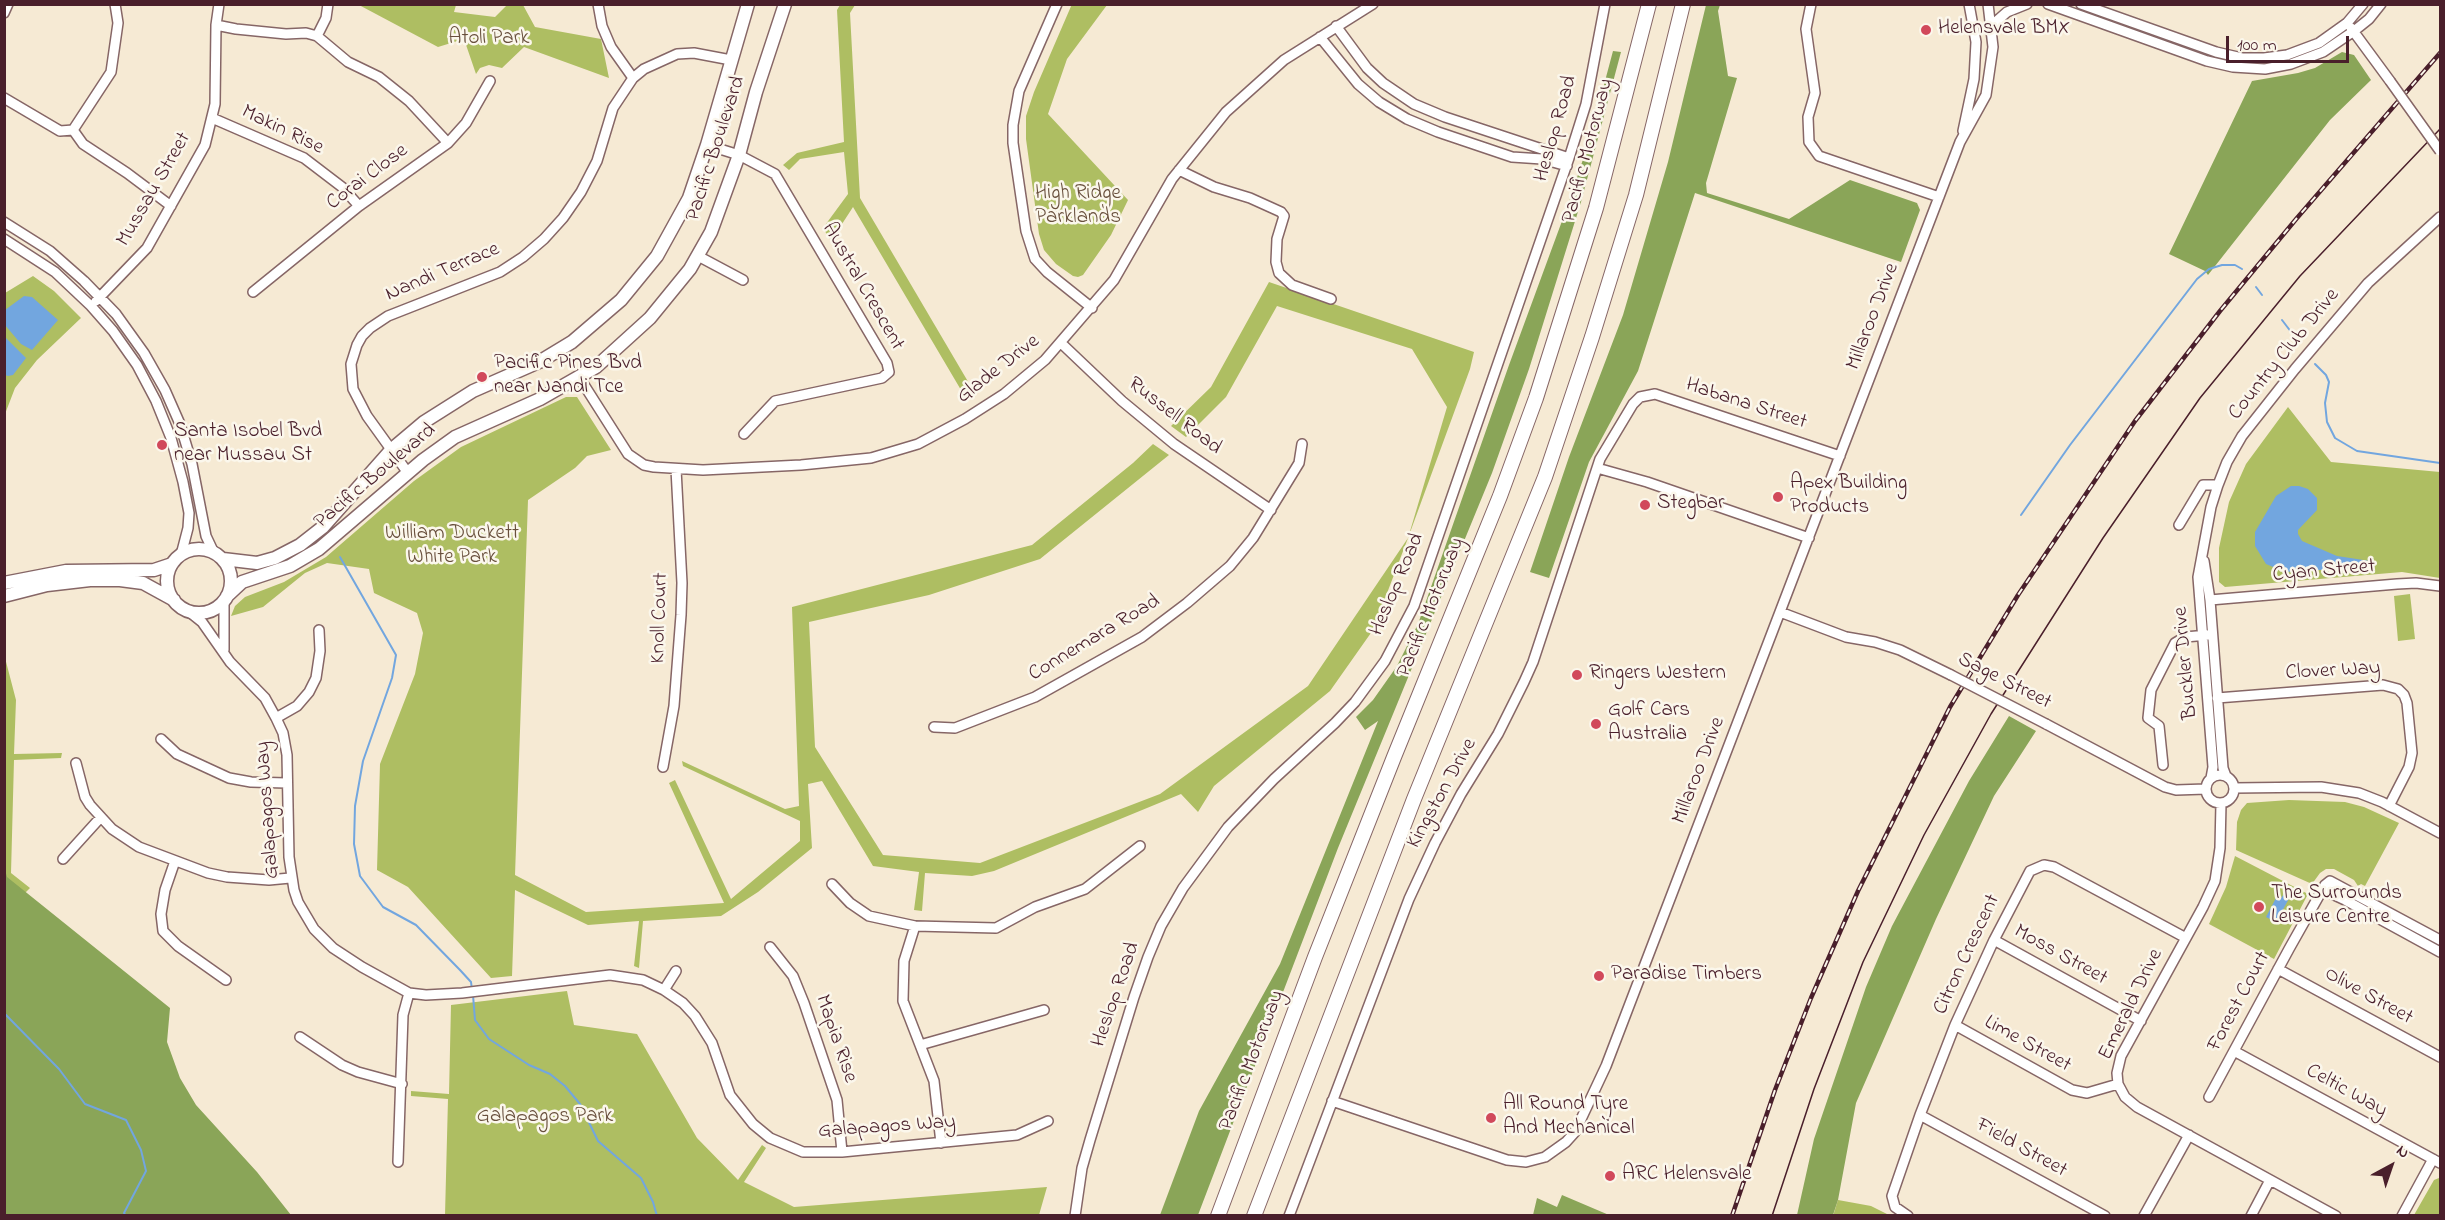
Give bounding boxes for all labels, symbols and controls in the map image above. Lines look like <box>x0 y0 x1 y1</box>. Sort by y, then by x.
place label: Helensvale BMX <box>1938 17 2070 43</box>
marker: Helensvale BMX <box>1919 23 1933 37</box>
scale bar <box>2229 24 2352 62</box>
park label: Atoli Park <box>449 27 529 53</box>
text: 100 m <box>2237 33 2277 59</box>
street label: Pacific Boulevard <box>682 73 752 225</box>
street label: Heslop Road <box>1530 73 1584 185</box>
street label: Pacific Motorway <box>1558 76 1620 226</box>
street label: Makin Rise <box>237 100 327 162</box>
street label: Mussau Street <box>112 128 198 252</box>
street label: Corai Close <box>322 139 414 217</box>
park label: High Ridge Parklands <box>1035 182 1121 232</box>
street label: Austral Crescent <box>815 219 909 355</box>
street label: Nandi Terrace <box>382 238 504 308</box>
street label: Millaroo Drive <box>1842 260 1906 374</box>
street label: Country Club Drive <box>2224 284 2346 426</box>
street label: Glade Drive <box>952 330 1046 410</box>
place label: Pacific Pines Bvd near Nandi Tce <box>494 352 642 402</box>
marker: Pacific Pines Bvd near Nandi Tce <box>475 370 489 384</box>
street label: Russell Road <box>1122 372 1226 462</box>
street label: Habana Street <box>1682 374 1810 436</box>
street label: Pacific Boulevard <box>310 419 442 535</box>
place label: Santa Isobel Bvd near Mussau St <box>174 420 322 470</box>
marker: Santa Isobel Bvd near Mussau St <box>155 438 169 452</box>
place label: Apex Building Products <box>1790 472 1907 522</box>
marker: Apex Building Products <box>1771 490 1785 504</box>
place label: Stegbar <box>1657 492 1724 518</box>
marker: Stegbar <box>1638 498 1652 512</box>
park label: William Duckett White Park <box>385 522 519 572</box>
street label: Heslop Road <box>1365 530 1431 640</box>
street label: Pacific Motorway <box>1393 534 1471 682</box>
street label: Cyan Street <box>2272 555 2376 589</box>
street label: Knoll Court <box>647 572 675 664</box>
street label: Connemara Road <box>1025 590 1165 688</box>
street label: Buckler Drive <box>2170 606 2204 720</box>
street label: Sage Street <box>1953 648 2055 716</box>
street label: Clover Way <box>2285 657 2381 687</box>
place label: Ringers Western <box>1589 662 1726 688</box>
marker: Ringers Western <box>1570 668 1584 682</box>
place label: Golf Cars Australia <box>1608 699 1690 749</box>
street label: Millaroo Drive <box>1668 714 1732 828</box>
marker: Golf Cars Australia <box>1589 717 1603 731</box>
street label: Kingston Drive <box>1402 735 1484 853</box>
street label: Galapagos Way <box>252 740 286 880</box>
place label: The Surrounds Leisure Centre <box>2271 882 2402 932</box>
street label: Citron Crescent <box>1929 891 2007 1019</box>
marker: The Surrounds Leisure Centre <box>2252 900 2266 914</box>
street label: Moss Street <box>2009 920 2111 992</box>
street label: Heslop Road <box>1087 939 1147 1051</box>
street label: Emerald Drive <box>2094 945 2170 1065</box>
street label: Forest Court <box>2203 948 2277 1056</box>
street label: Olive Street <box>2319 962 2417 1032</box>
place label: Paradise Timbers <box>1611 963 1762 989</box>
marker: Paradise Timbers <box>1592 969 1606 983</box>
street label: Pacific Motorway <box>1215 987 1291 1135</box>
street label: Mapia Rise <box>808 992 862 1086</box>
street label: Lime Street <box>1979 1011 2075 1079</box>
street label: Celtic Way <box>2301 1059 2391 1125</box>
place label: All Round Tyre And Mechanical <box>1503 1093 1634 1143</box>
park label: Galapagos Park <box>477 1105 613 1131</box>
street label: Galapagos Way <box>817 1111 957 1145</box>
marker: All Round Tyre And Mechanical <box>1484 1111 1498 1125</box>
street label: Field Street <box>1971 1114 2071 1184</box>
north arrow <box>2361 1136 2421 1196</box>
text: N <box>2391 1140 2414 1165</box>
place label: ARC Helensvale <box>1622 1163 1752 1189</box>
marker: ARC Helensvale <box>1603 1169 1617 1183</box>

